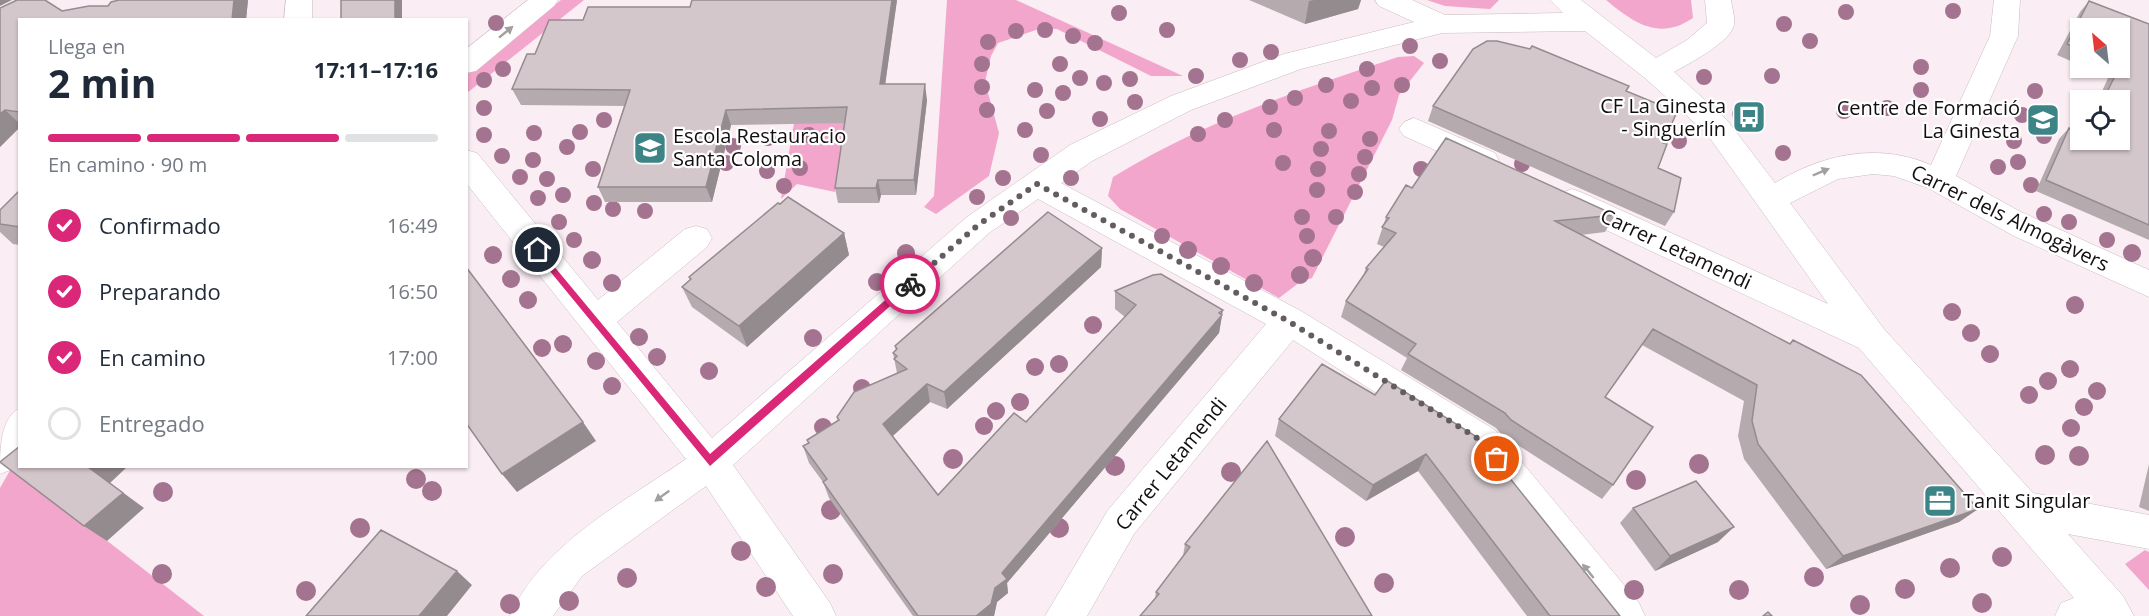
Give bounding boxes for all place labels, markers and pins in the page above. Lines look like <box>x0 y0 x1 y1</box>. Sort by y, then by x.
place label: CF La Ginesta - Singuerlín <box>1600 92 1726 142</box>
place label: Centre de Formació La Ginesta <box>1837 94 2020 144</box>
bus stop icon: CF La Ginesta - Singuerlín <box>1731 99 1767 135</box>
school or university icon: Centre de Formació La Ginesta <box>2025 102 2061 138</box>
place label: Escola Restauracio Santa Coloma <box>673 122 846 172</box>
school or university icon: Escola Restauracio Santa Coloma <box>632 130 668 166</box>
pin <box>512 224 563 275</box>
pin <box>1471 433 1522 484</box>
office icon: Tanit Singular <box>1922 483 1958 519</box>
place label: Tanit Singular <box>1963 487 2091 514</box>

